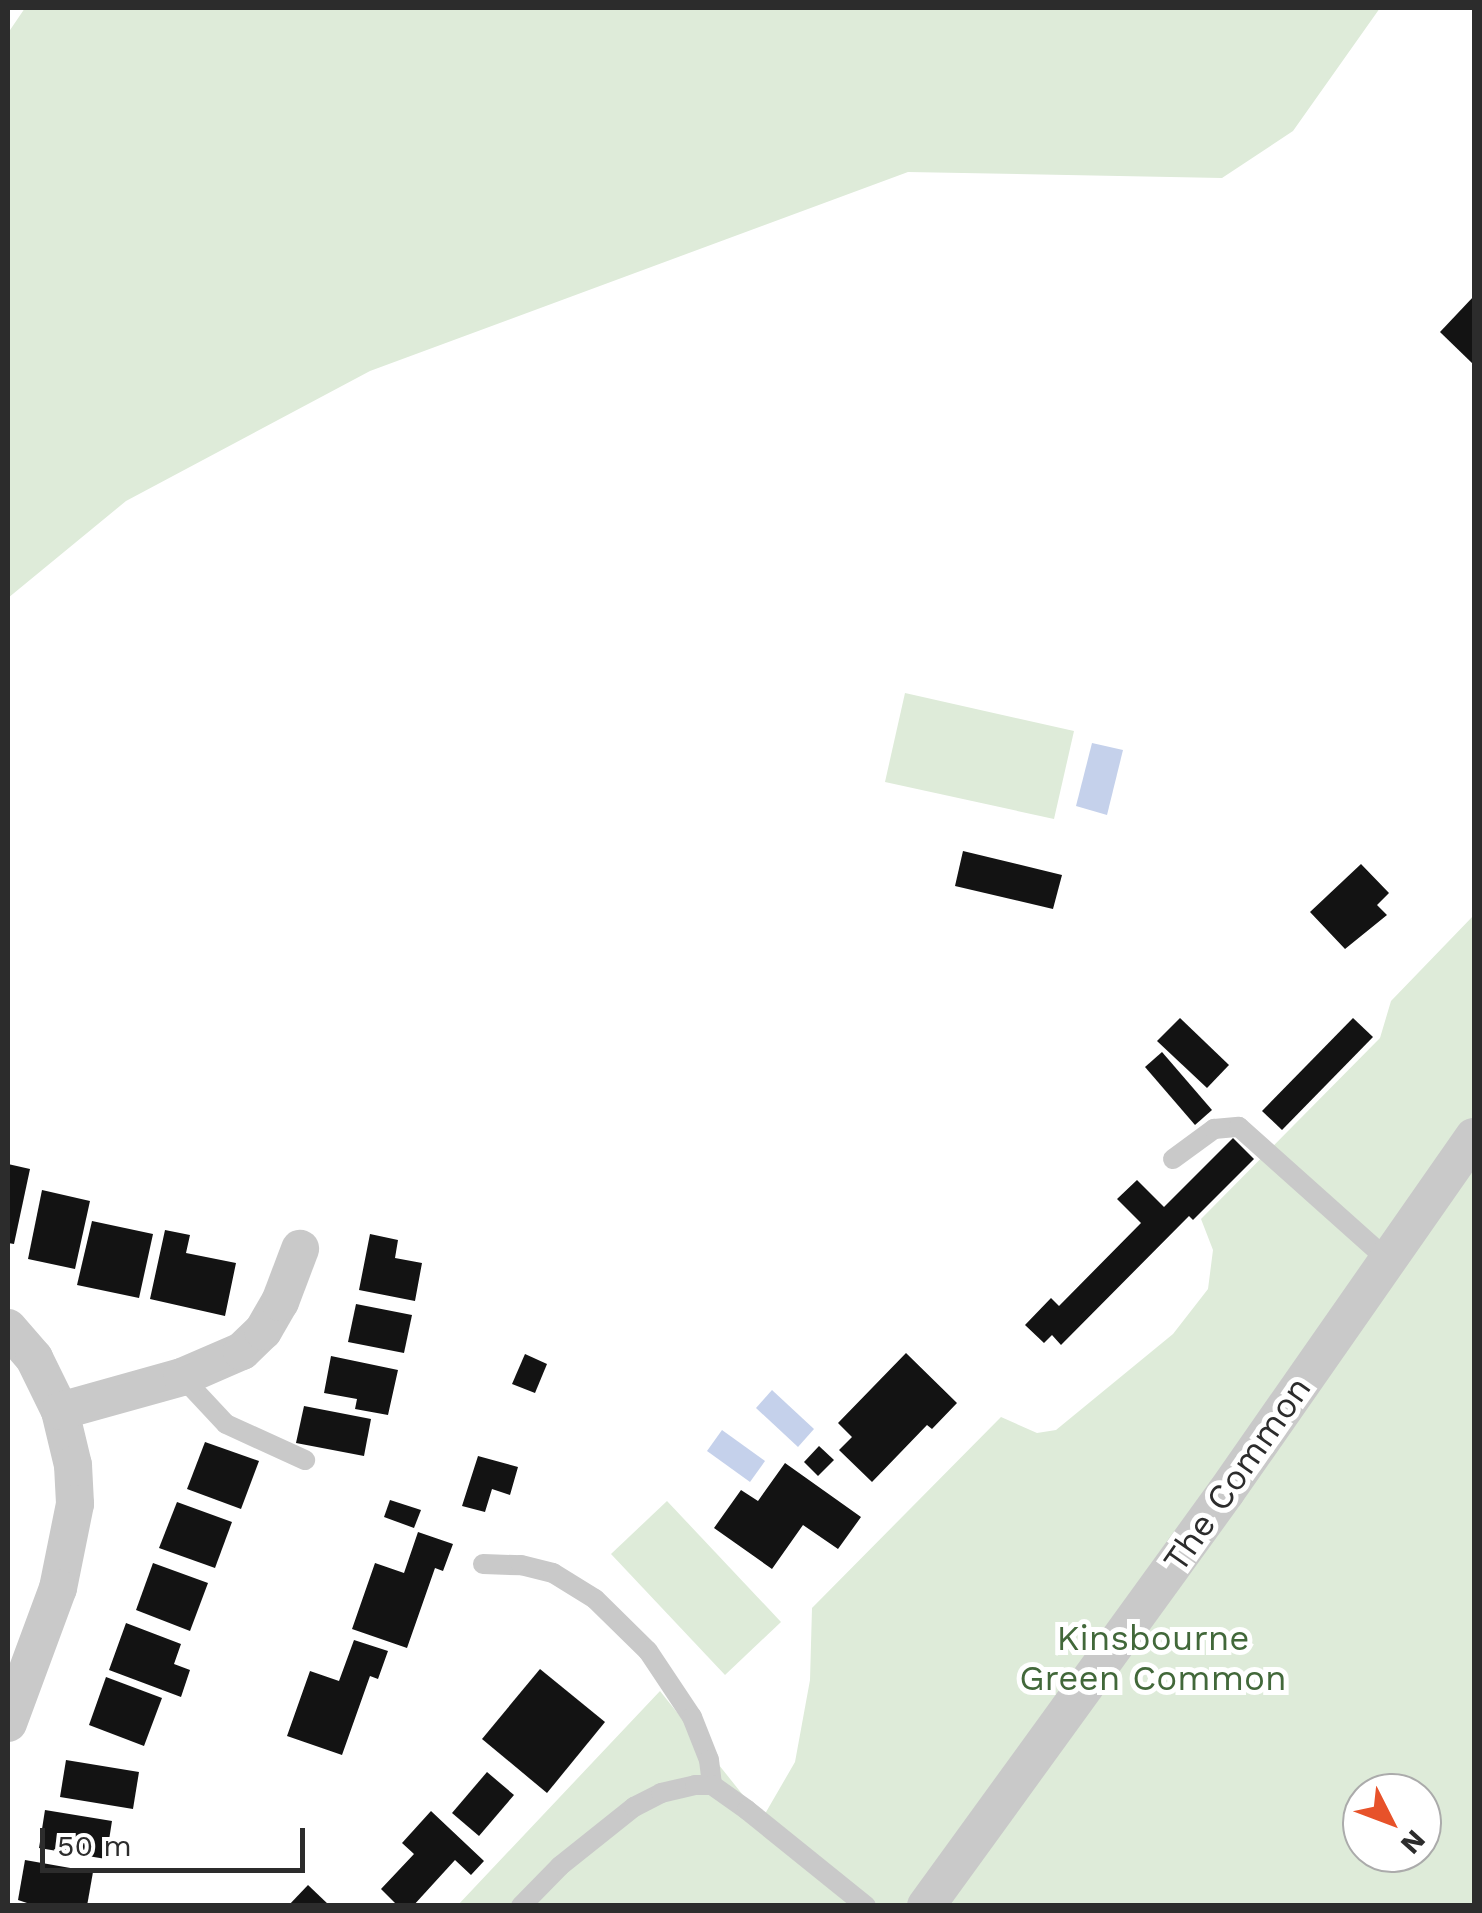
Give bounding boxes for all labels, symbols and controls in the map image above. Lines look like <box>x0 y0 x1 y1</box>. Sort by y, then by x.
street label: The Common <box>1154 1368 1320 1580</box>
park label: Kinsbourne Green Common <box>1019 1617 1287 1699</box>
north arrow <box>1342 1773 1442 1873</box>
scale bar <box>45 1808 310 1870</box>
text: N <box>1394 1823 1432 1861</box>
text: 50 m <box>57 1828 132 1863</box>

